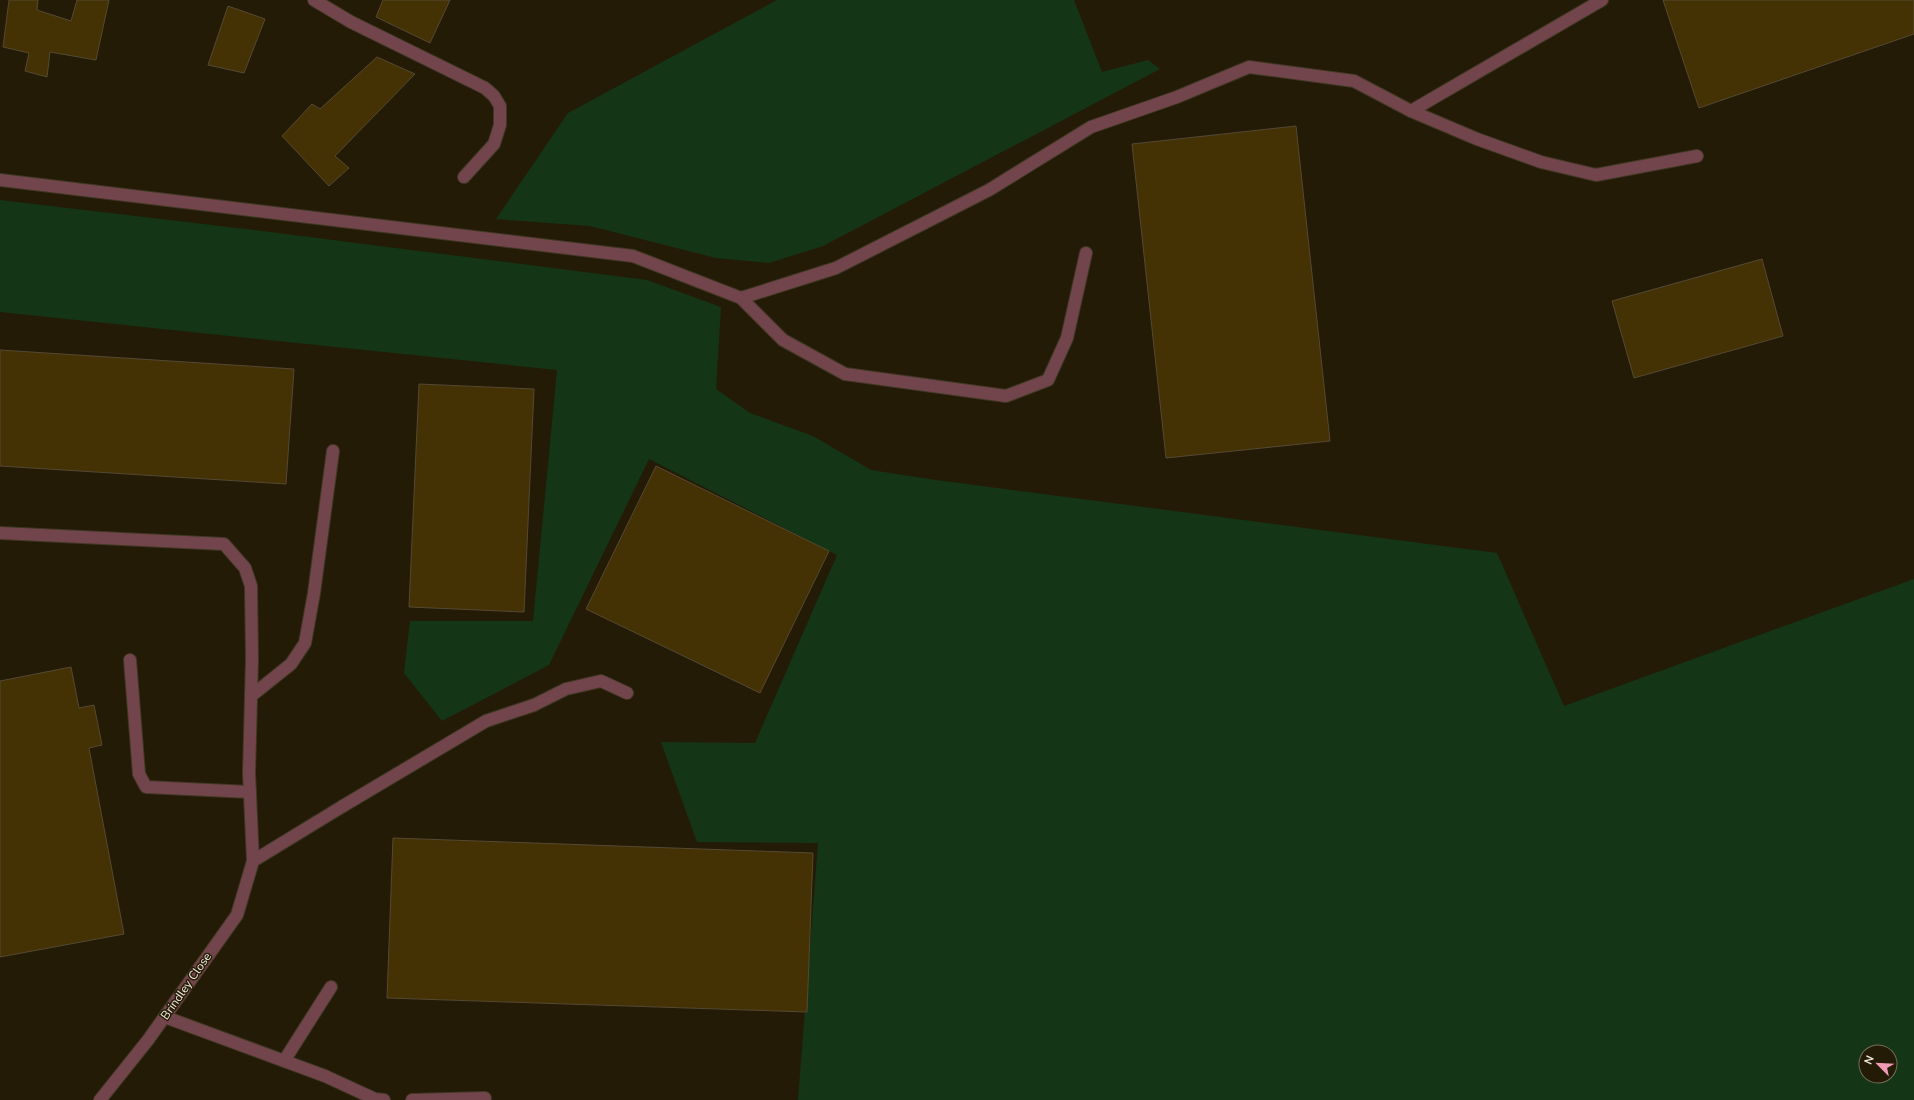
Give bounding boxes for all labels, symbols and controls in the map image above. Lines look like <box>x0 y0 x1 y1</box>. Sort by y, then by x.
street label: Brindley Close <box>157 949 215 1023</box>
north arrow <box>1858 1044 1898 1084</box>
text: N <box>1861 1053 1878 1067</box>

